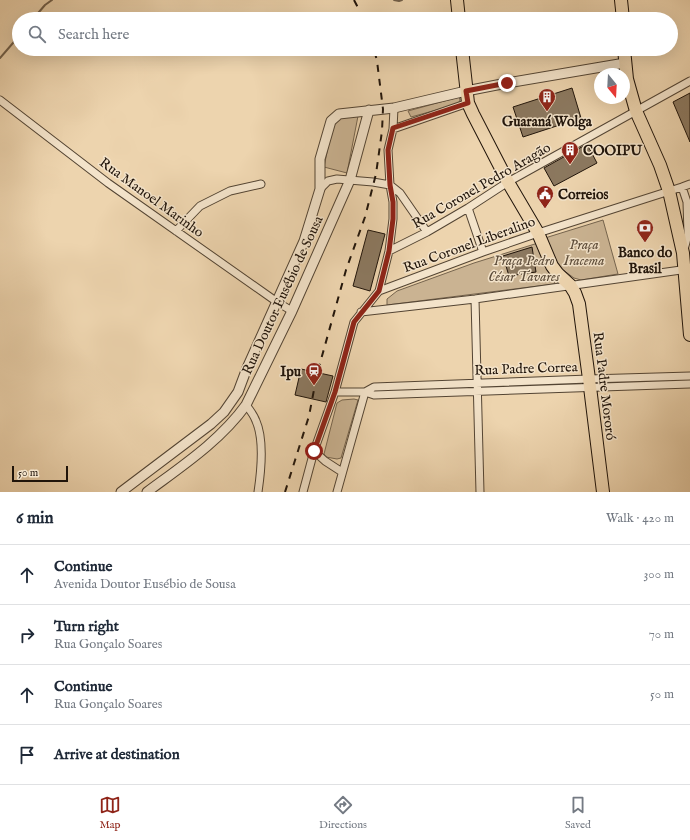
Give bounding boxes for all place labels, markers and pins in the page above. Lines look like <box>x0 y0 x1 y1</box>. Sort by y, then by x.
building icon: Guaraná Wolga <box>537 87 557 112</box>
place label: Guaraná Wolga <box>502 113 593 131</box>
building icon: COOIPU <box>560 140 580 165</box>
place label: COOIPU <box>583 142 643 160</box>
public building icon: Correios <box>535 184 555 209</box>
place label: Correios <box>558 186 608 204</box>
bank icon: Banco do Brasil <box>635 218 655 243</box>
place label: Banco do Brasil <box>618 244 673 278</box>
station icon: Ipu <box>304 361 324 386</box>
place label: Ipu <box>280 363 302 381</box>

